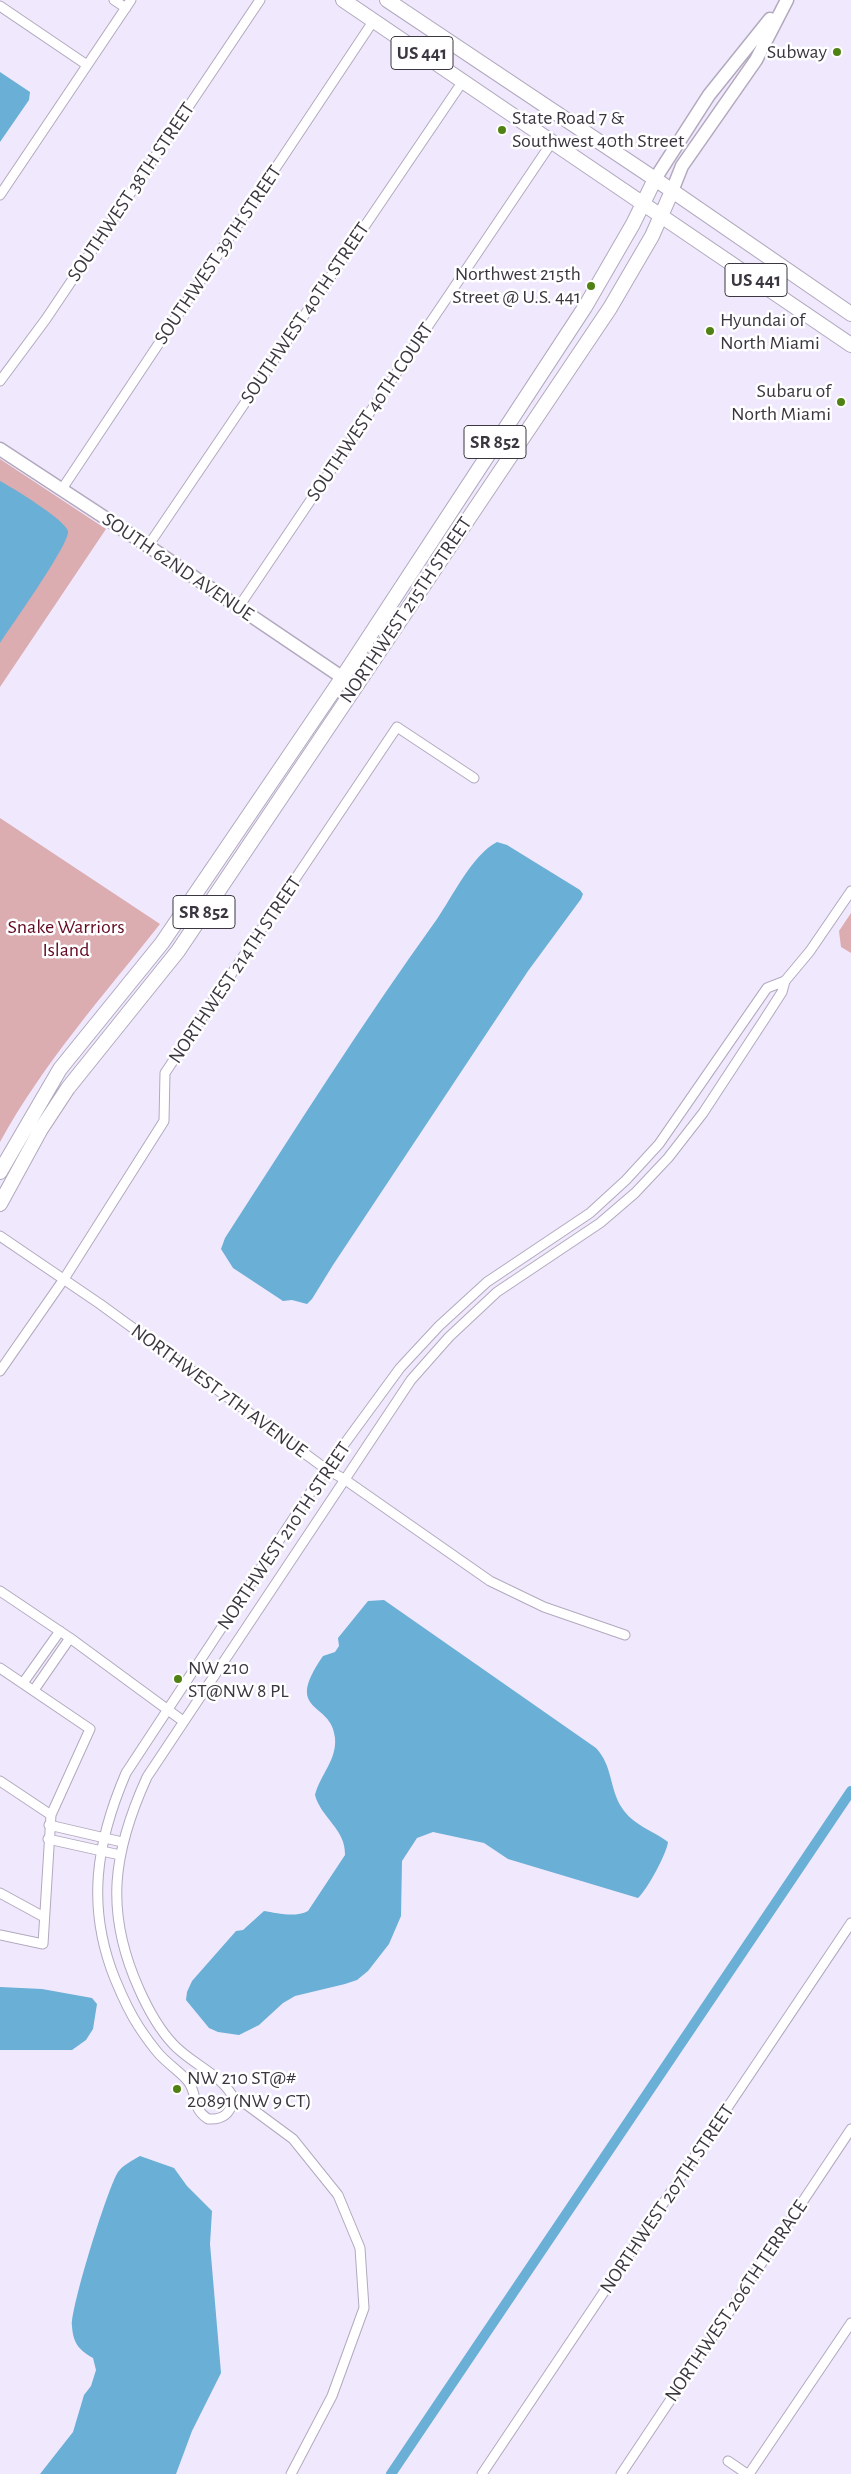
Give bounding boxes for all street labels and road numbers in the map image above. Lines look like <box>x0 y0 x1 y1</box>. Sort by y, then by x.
road number: US 441 <box>391 36 453 70</box>
street label: SOUTHWEST 38TH STREET <box>62 98 200 286</box>
street label: SOUTHWEST 39TH STREET <box>149 161 287 349</box>
street label: SOUTHWEST 40TH STREET <box>235 218 375 408</box>
road number: US 441 <box>725 264 787 296</box>
street label: SOUTHWEST 40TH COURT <box>301 318 439 506</box>
road number: SR 852 <box>464 426 526 458</box>
street label: SOUTH 62ND AVENUE <box>98 507 258 627</box>
street label: NORTHWEST 215TH STREET <box>335 512 477 708</box>
street label: NORTHWEST 214TH STREET <box>163 872 307 1068</box>
road number: SR 852 <box>173 896 235 929</box>
street label: NORTHWEST 7TH AVENUE <box>126 1319 312 1463</box>
street label: NORTHWEST 210TH STREET <box>212 1437 356 1635</box>
street label: NORTHWEST 207TH STREET <box>595 2100 739 2298</box>
street label: NORTHWEST 206TH TERRACE <box>659 2196 813 2406</box>

